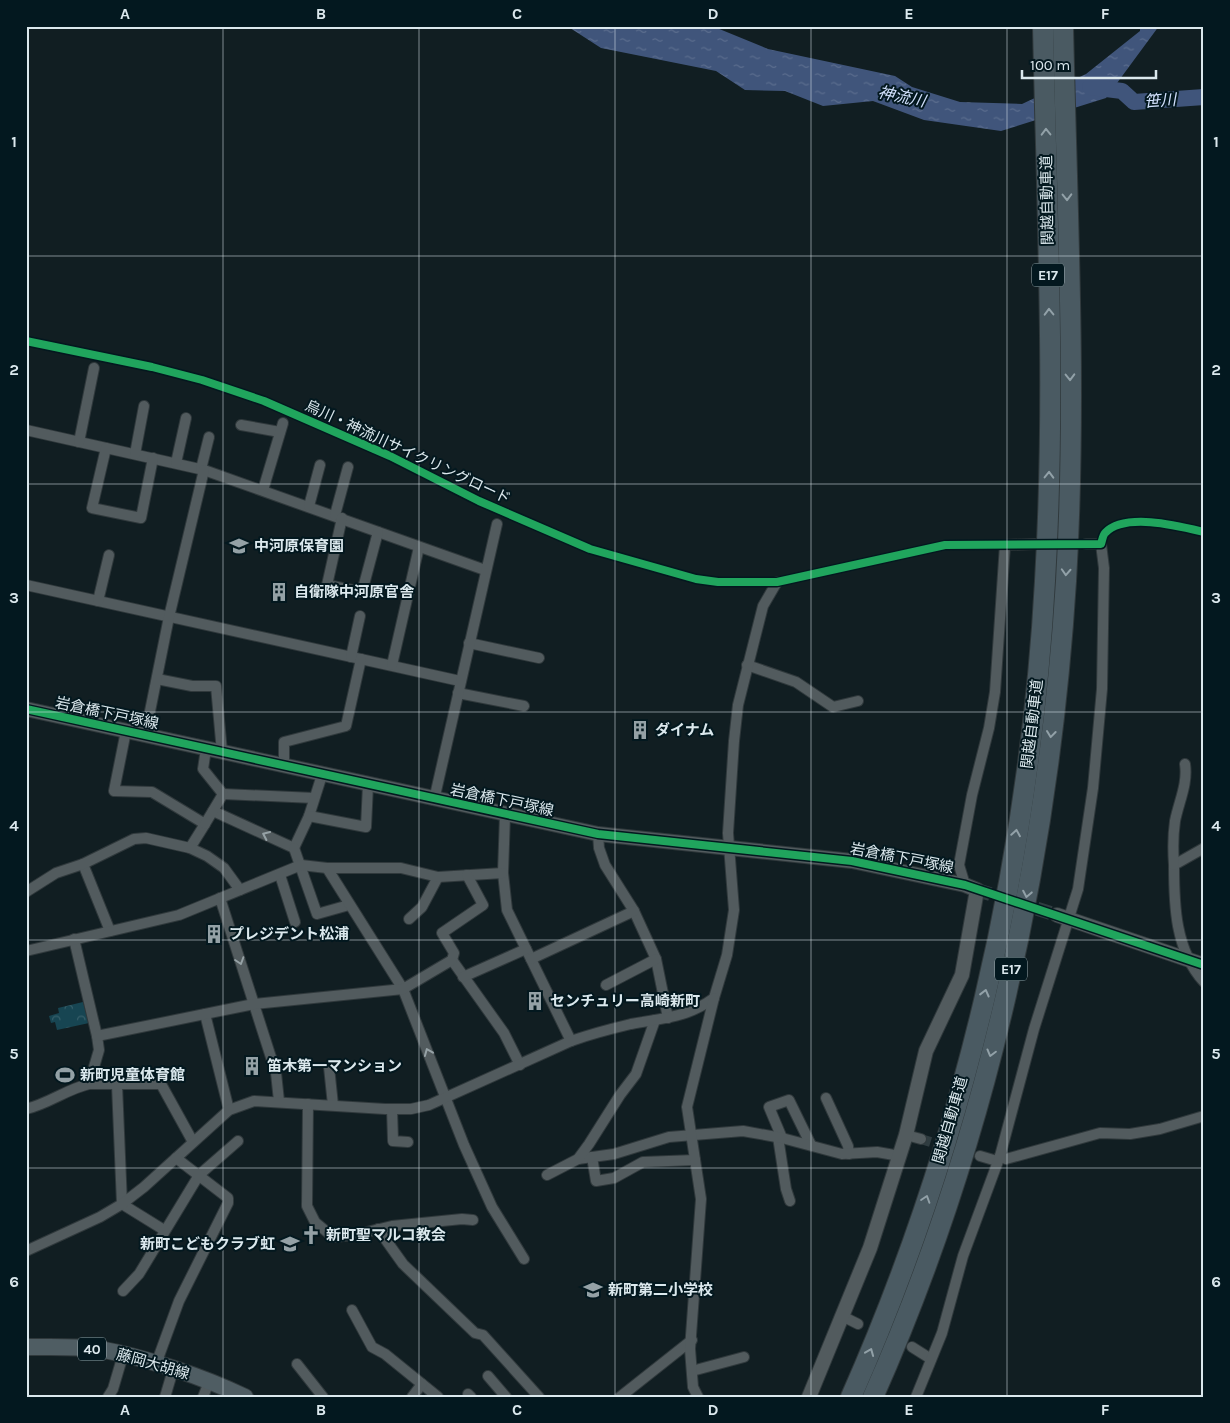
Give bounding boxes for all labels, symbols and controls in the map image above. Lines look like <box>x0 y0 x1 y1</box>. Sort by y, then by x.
text: A <box>120 4 130 23</box>
text: B <box>316 4 326 23</box>
text: C <box>512 4 522 23</box>
text: D <box>708 4 719 23</box>
text: E <box>904 4 914 23</box>
text: F <box>1101 4 1110 23</box>
scale bar <box>1022 48 1156 80</box>
text: 100 m <box>1030 56 1070 74</box>
water label: 神流川 <box>876 82 929 111</box>
water label: 笹川 <box>1143 90 1179 111</box>
one-way arrow <box>1040 128 1051 136</box>
text: 1 <box>11 132 17 151</box>
text: 1 <box>1213 132 1219 151</box>
street label: 関越自動車道 <box>1037 155 1057 245</box>
one-way arrow <box>1062 194 1072 202</box>
road number: E17 <box>1032 264 1064 286</box>
one-way arrow <box>1044 308 1054 316</box>
text: 2 <box>9 360 19 379</box>
text: 2 <box>1211 360 1221 379</box>
one-way arrow <box>1065 374 1075 382</box>
street label: 烏川・神流川サイクリングロード <box>302 396 514 508</box>
one-way arrow <box>1044 471 1055 479</box>
school or university icon: 中河原保育園 <box>228 535 250 557</box>
place label: 中河原保育園 <box>254 537 344 555</box>
one-way arrow <box>1061 568 1072 576</box>
building icon: 自衛隊中河原官舎 <box>268 581 290 603</box>
place label: 自衛隊中河原官舎 <box>294 583 415 601</box>
text: 3 <box>9 588 19 607</box>
text: 3 <box>1211 588 1221 607</box>
street label: 関越自動車道 <box>1018 678 1046 770</box>
street label: 岩倉橋下戸塚線 <box>54 693 160 733</box>
building icon: ダイナム <box>629 719 651 741</box>
place label: ダイナム <box>655 721 714 739</box>
one-way arrow <box>1047 729 1057 738</box>
street label: 岩倉橋下戸塚線 <box>449 780 555 820</box>
text: 4 <box>9 816 19 835</box>
text: 4 <box>1211 816 1221 835</box>
one-way arrow <box>1011 829 1021 838</box>
one-way arrow <box>262 831 271 842</box>
street label: 岩倉橋下戸塚線 <box>849 839 955 877</box>
one-way arrow <box>1022 890 1032 899</box>
building icon: プレジデント松浦 <box>203 923 225 945</box>
place label: プレジデント松浦 <box>229 925 349 943</box>
one-way arrow <box>235 957 245 965</box>
road number: E17 <box>995 958 1027 981</box>
one-way arrow <box>979 988 990 997</box>
building icon: センチュリー高崎新町 <box>524 990 546 1012</box>
place label: センチュリー高崎新町 <box>550 992 700 1010</box>
text: 5 <box>9 1044 19 1063</box>
text: 5 <box>1211 1044 1221 1063</box>
one-way arrow <box>986 1048 996 1056</box>
one-way arrow <box>424 1049 434 1057</box>
building icon: 笛木第一マンション <box>241 1055 263 1077</box>
place label: 笛木第一マンション <box>267 1057 402 1075</box>
sports icon: 新町児童体育館 <box>54 1064 76 1086</box>
place label: 新町児童体育館 <box>80 1066 185 1084</box>
street label: 関越自動車道 <box>929 1074 971 1166</box>
one-way arrow <box>920 1196 930 1204</box>
church icon: 新町聖マルコ教会 <box>300 1224 322 1246</box>
place label: 新町聖マルコ教会 <box>326 1226 446 1244</box>
school or university icon: 新町こどもクラブ虹 <box>279 1233 301 1255</box>
place label: 新町こどもクラブ虹 <box>140 1235 275 1253</box>
text: 6 <box>9 1272 19 1291</box>
text: 6 <box>1211 1272 1221 1291</box>
school or university icon: 新町第二小学校 <box>582 1279 604 1301</box>
place label: 新町第二小学校 <box>608 1281 713 1299</box>
road number: 40 <box>78 1338 106 1360</box>
street label: 藤岡大胡線 <box>114 1345 192 1383</box>
one-way arrow <box>864 1348 874 1357</box>
text: A <box>120 1400 130 1419</box>
text: B <box>316 1400 326 1419</box>
text: C <box>512 1400 522 1419</box>
text: D <box>708 1400 719 1419</box>
text: E <box>904 1400 914 1419</box>
text: F <box>1101 1400 1110 1419</box>

